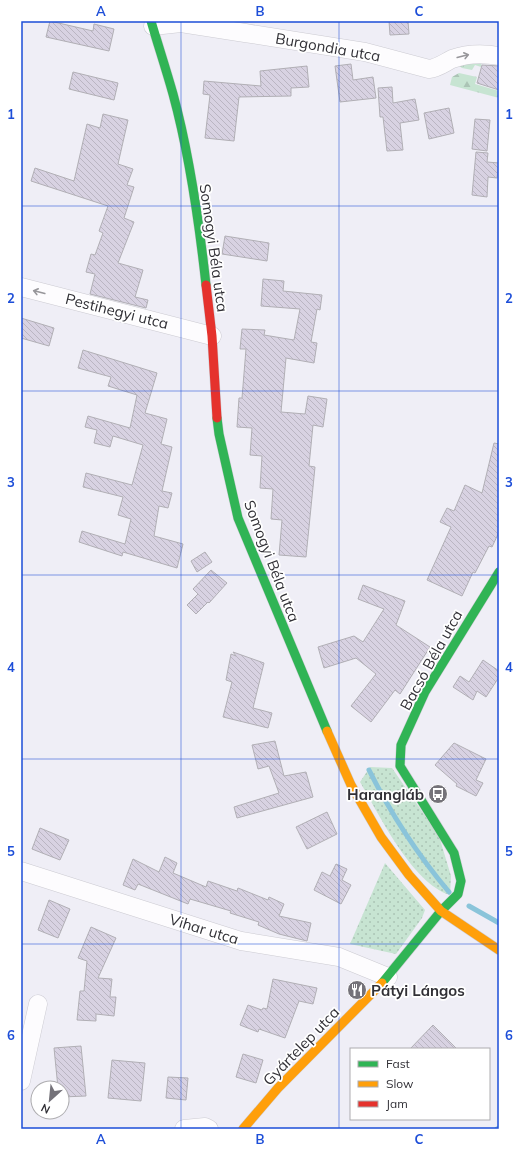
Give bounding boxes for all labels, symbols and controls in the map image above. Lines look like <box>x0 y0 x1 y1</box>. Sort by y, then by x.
text: A <box>96 3 106 19</box>
text: B <box>256 3 265 19</box>
text: C <box>415 3 424 19</box>
street label: Burgondia utca <box>274 28 382 66</box>
one-way arrow <box>456 52 469 60</box>
text: 1 <box>7 106 15 122</box>
text: 1 <box>505 106 513 122</box>
street label: Somogyi Béla utca <box>196 183 232 313</box>
one-way arrow <box>32 287 45 295</box>
street label: Pestihegyi utca <box>64 289 170 333</box>
text: 2 <box>7 290 15 306</box>
text: 2 <box>505 290 513 306</box>
text: 3 <box>7 474 15 490</box>
text: 3 <box>505 474 513 490</box>
street label: Somogyi Béla utca <box>240 497 304 625</box>
street label: Bacsó Béla utca <box>396 607 466 713</box>
text: 4 <box>7 659 15 675</box>
text: 4 <box>505 659 513 675</box>
bus stop icon: Harangláb <box>427 783 449 805</box>
place label: Harangláb <box>347 785 424 804</box>
text: 5 <box>7 843 15 859</box>
text: 5 <box>505 843 513 859</box>
street label: Vihar utca <box>167 909 241 949</box>
restaurant icon: Pátyi Lángos <box>346 979 368 1001</box>
place label: Pátyi Lángos <box>371 981 465 1000</box>
street label: Gyártelep utca <box>259 1003 343 1089</box>
text: 6 <box>7 1027 15 1043</box>
text: 6 <box>505 1027 513 1043</box>
legend <box>350 1048 490 1120</box>
text: Fast <box>386 1056 410 1071</box>
text: Slow <box>386 1076 414 1091</box>
north arrow <box>30 1080 70 1120</box>
text: Jam <box>386 1096 408 1111</box>
text: N <box>39 1101 52 1117</box>
text: A <box>96 1131 106 1147</box>
text: B <box>256 1131 265 1147</box>
text: C <box>415 1131 424 1147</box>

